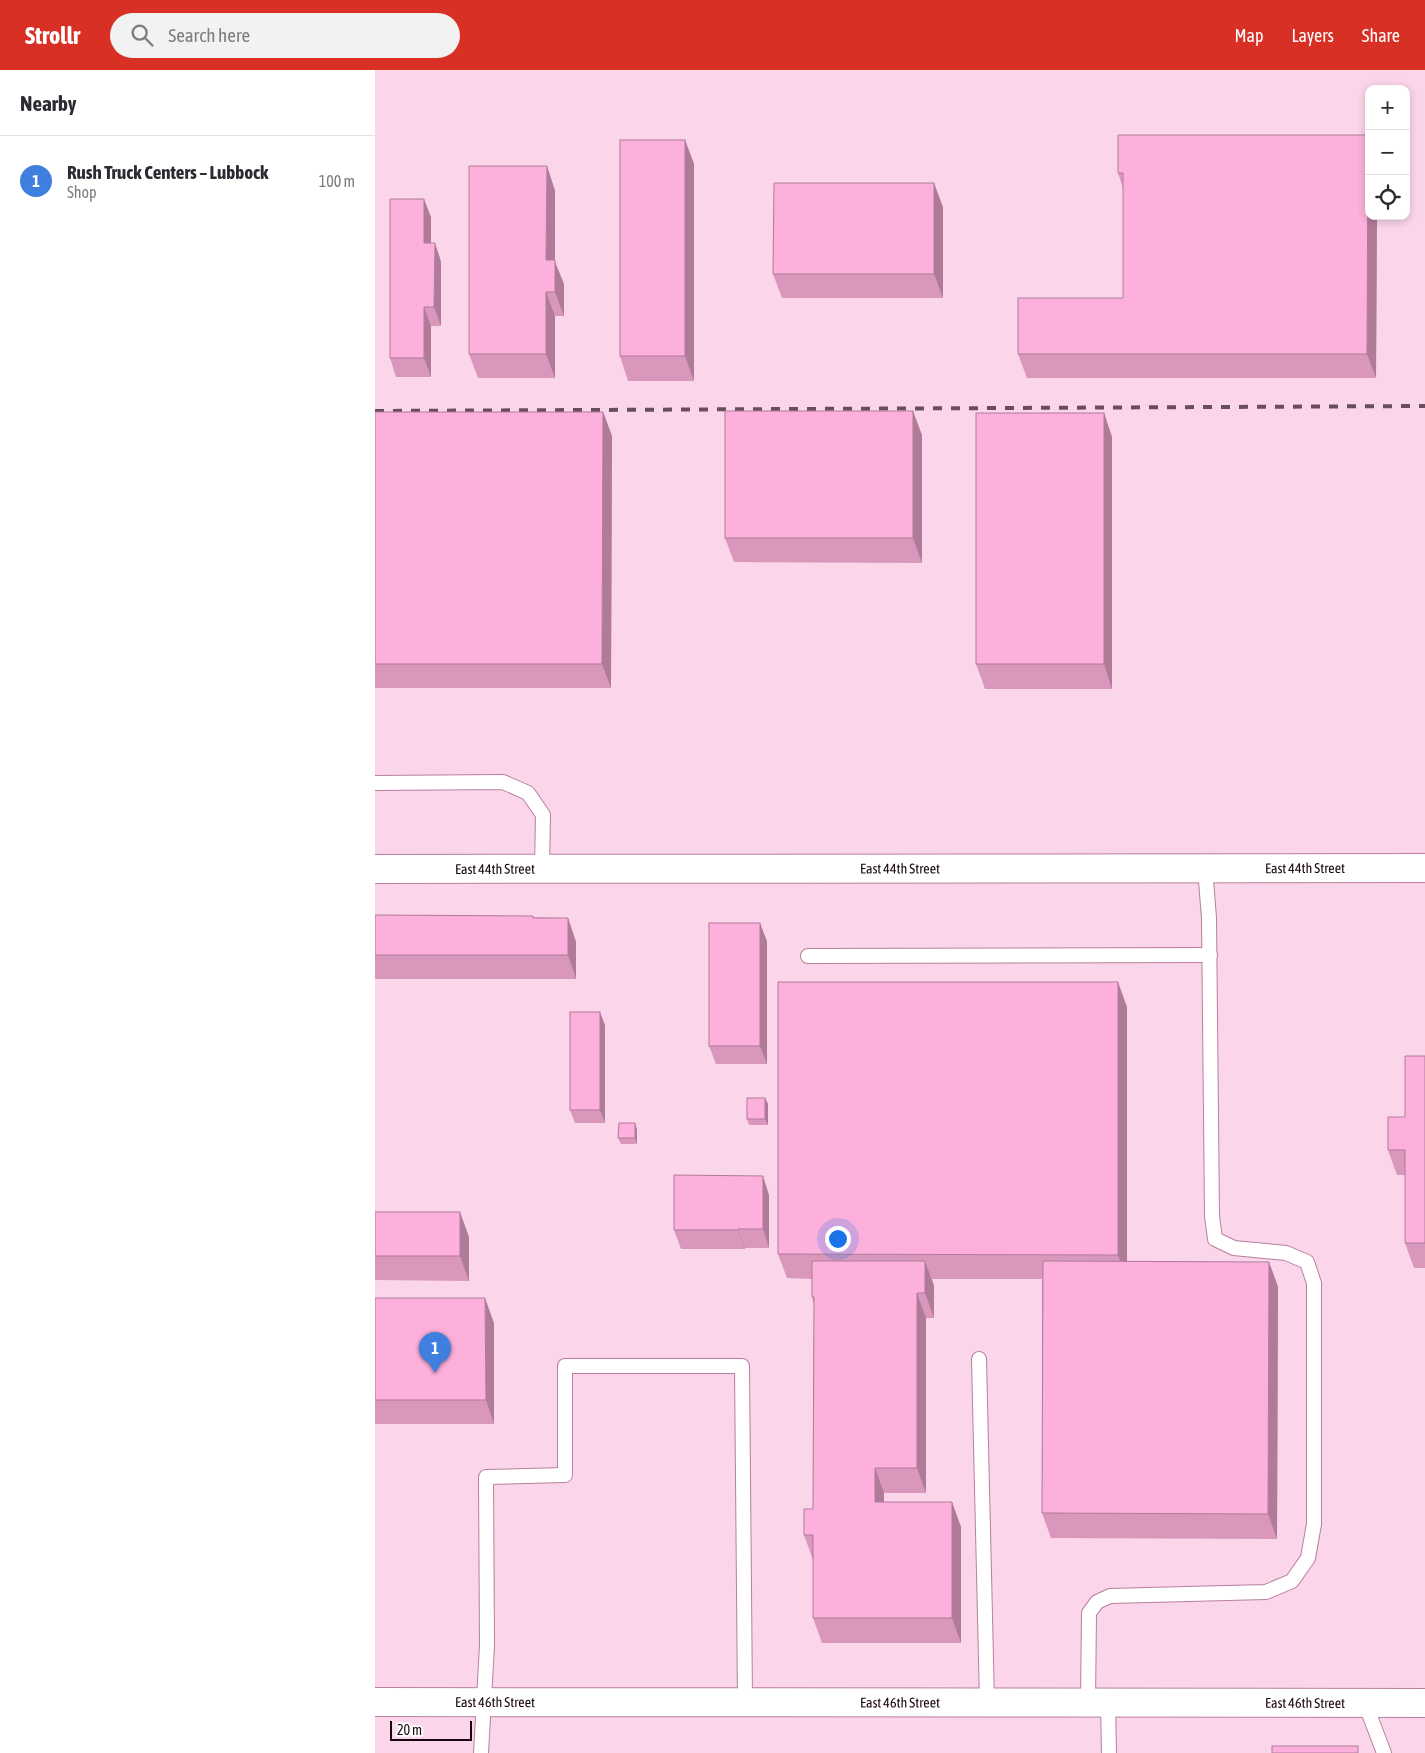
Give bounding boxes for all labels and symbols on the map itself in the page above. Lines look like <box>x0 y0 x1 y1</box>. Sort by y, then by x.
street label: East 44th Street <box>860 860 940 877</box>
street label: East 44th Street <box>1265 860 1345 876</box>
street label: East 44th Street <box>455 861 535 877</box>
your location <box>825 1226 851 1252</box>
pin: 1 <box>419 1332 451 1373</box>
street label: East 46th Street <box>455 1694 535 1710</box>
street label: East 46th Street <box>860 1694 940 1711</box>
street label: East 46th Street <box>1265 1695 1345 1711</box>
scale bar <box>390 1718 473 1741</box>

